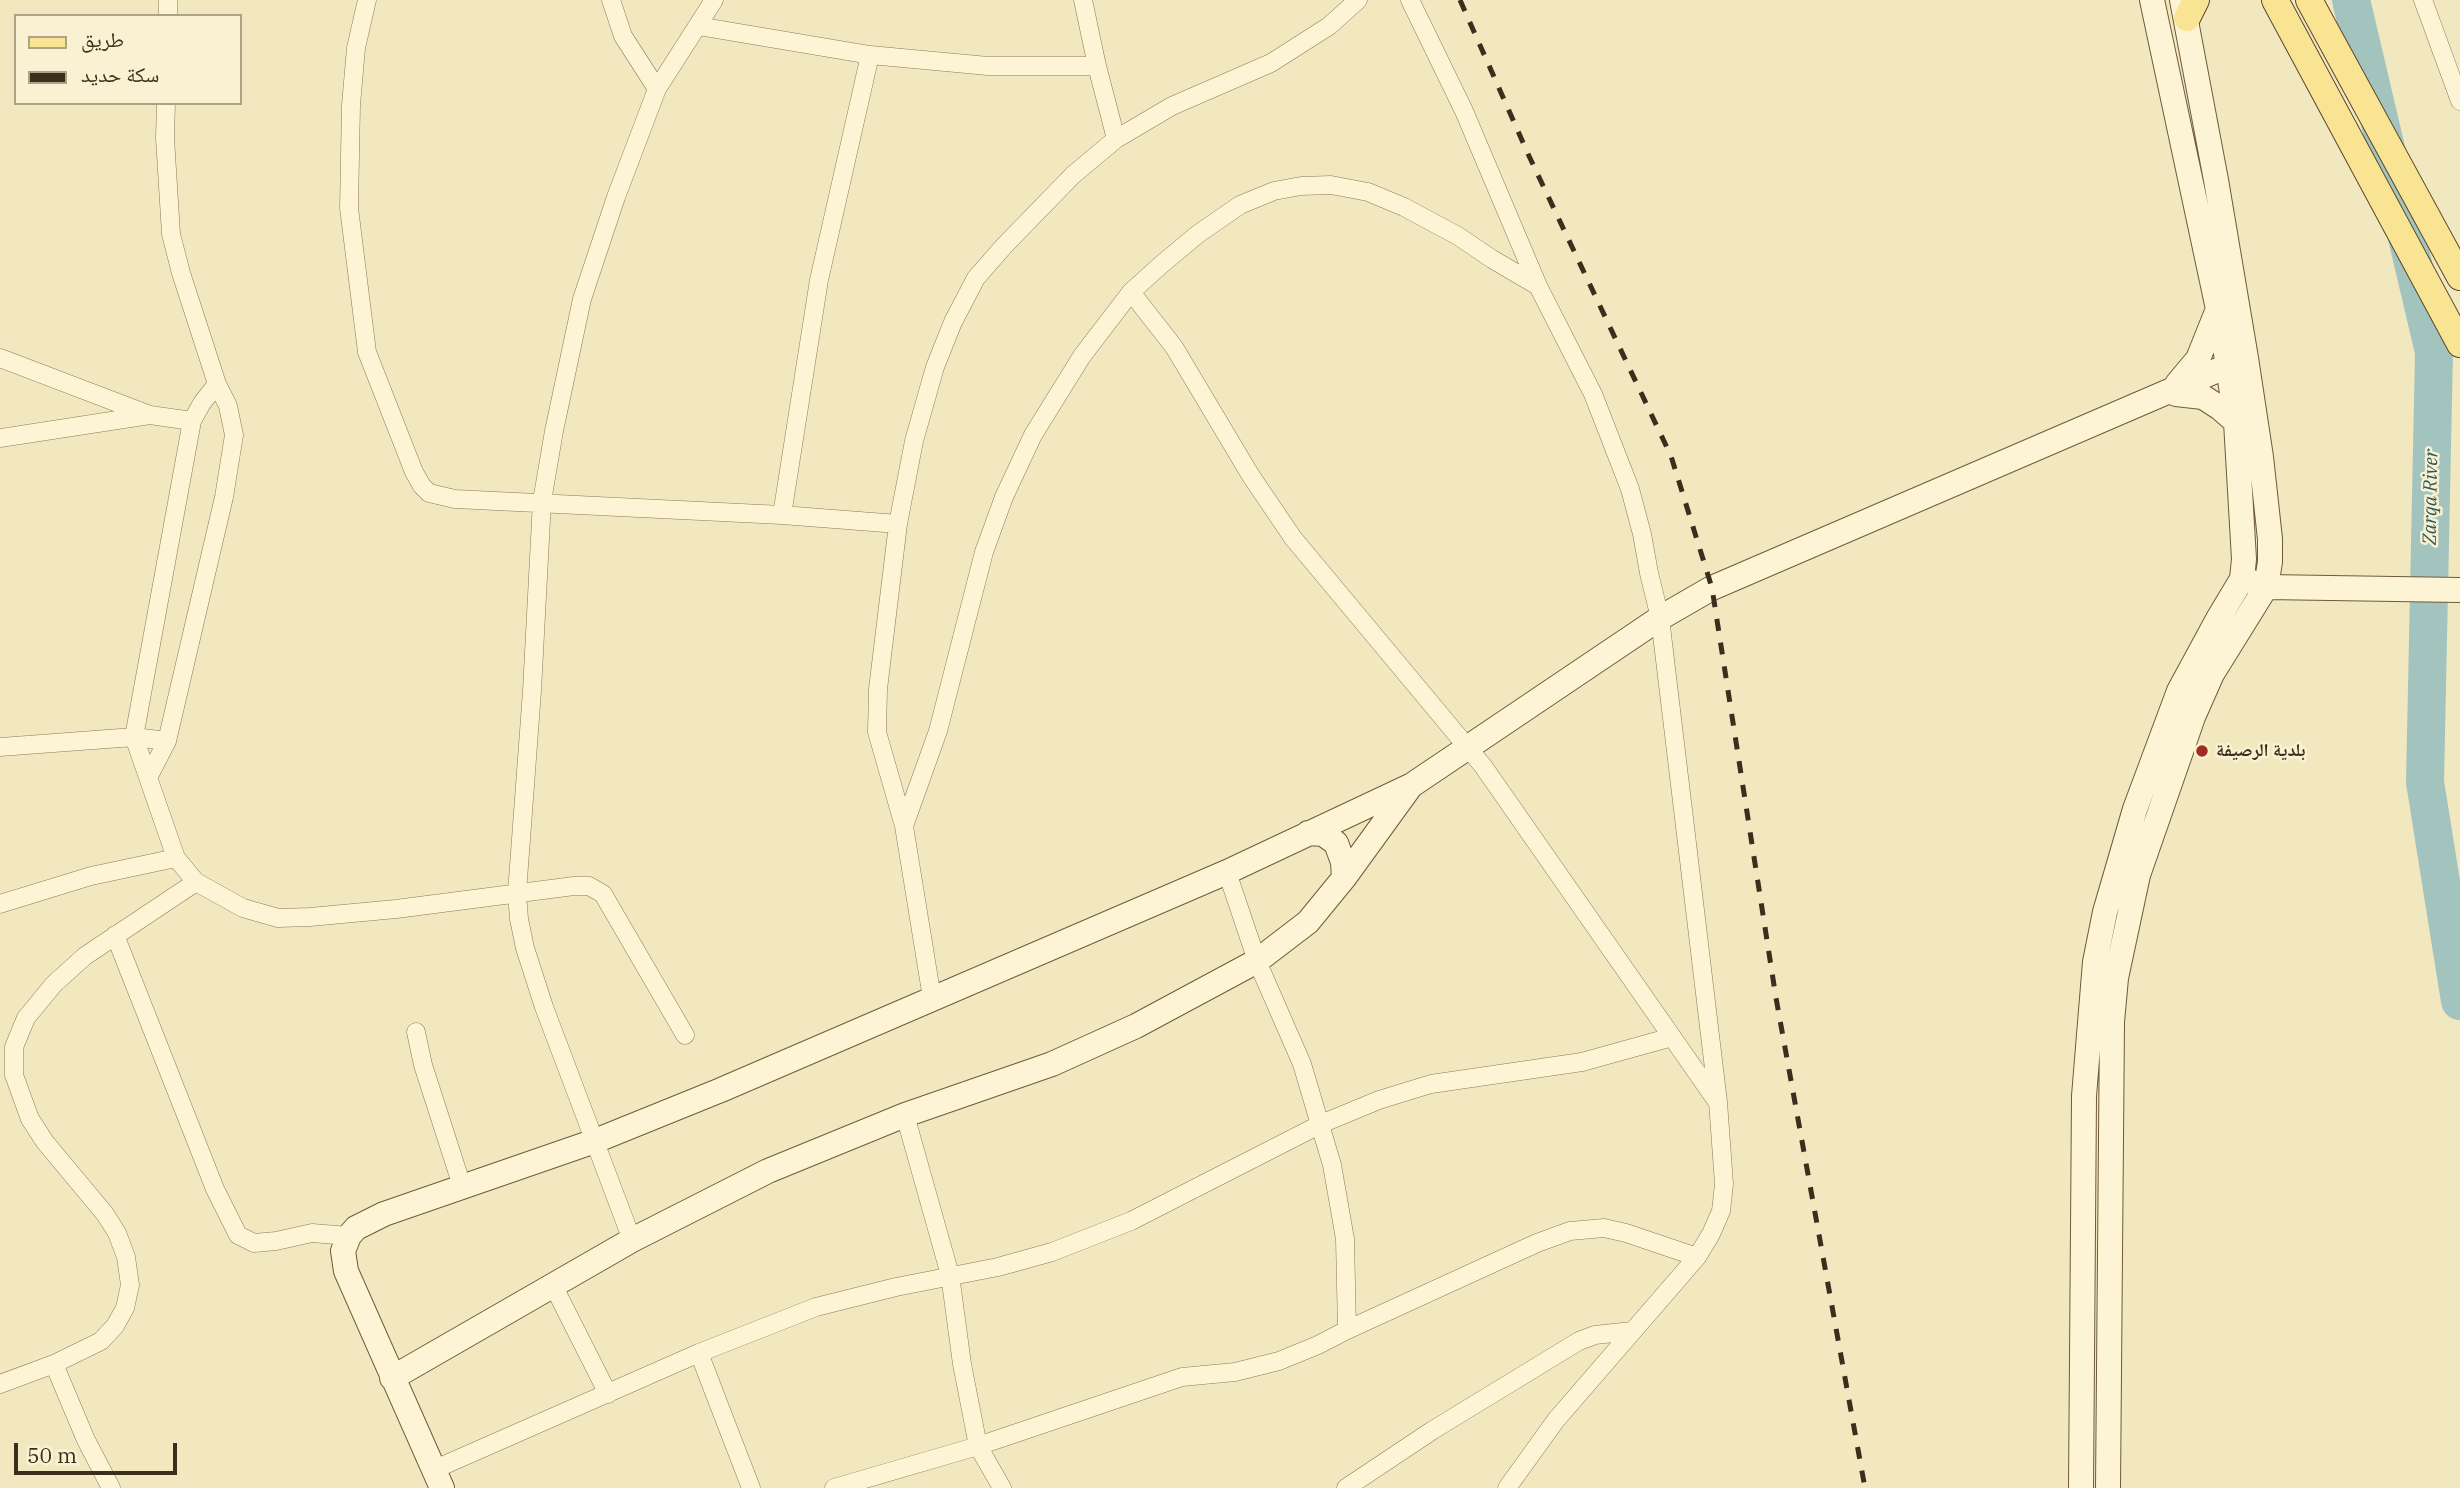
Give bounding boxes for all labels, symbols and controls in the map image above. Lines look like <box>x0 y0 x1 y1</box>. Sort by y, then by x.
legend <box>14 14 242 105</box>
text: طريق <box>81 25 124 53</box>
text: سكة حديد <box>81 60 159 88</box>
water label: Zarqa River <box>2419 449 2443 545</box>
place label: بلدية الرصيفة <box>2216 740 2306 762</box>
marker: بلدية الرصيفة <box>2194 743 2210 759</box>
scale bar <box>18 1428 180 1472</box>
text: 50 m <box>27 1441 77 1469</box>

